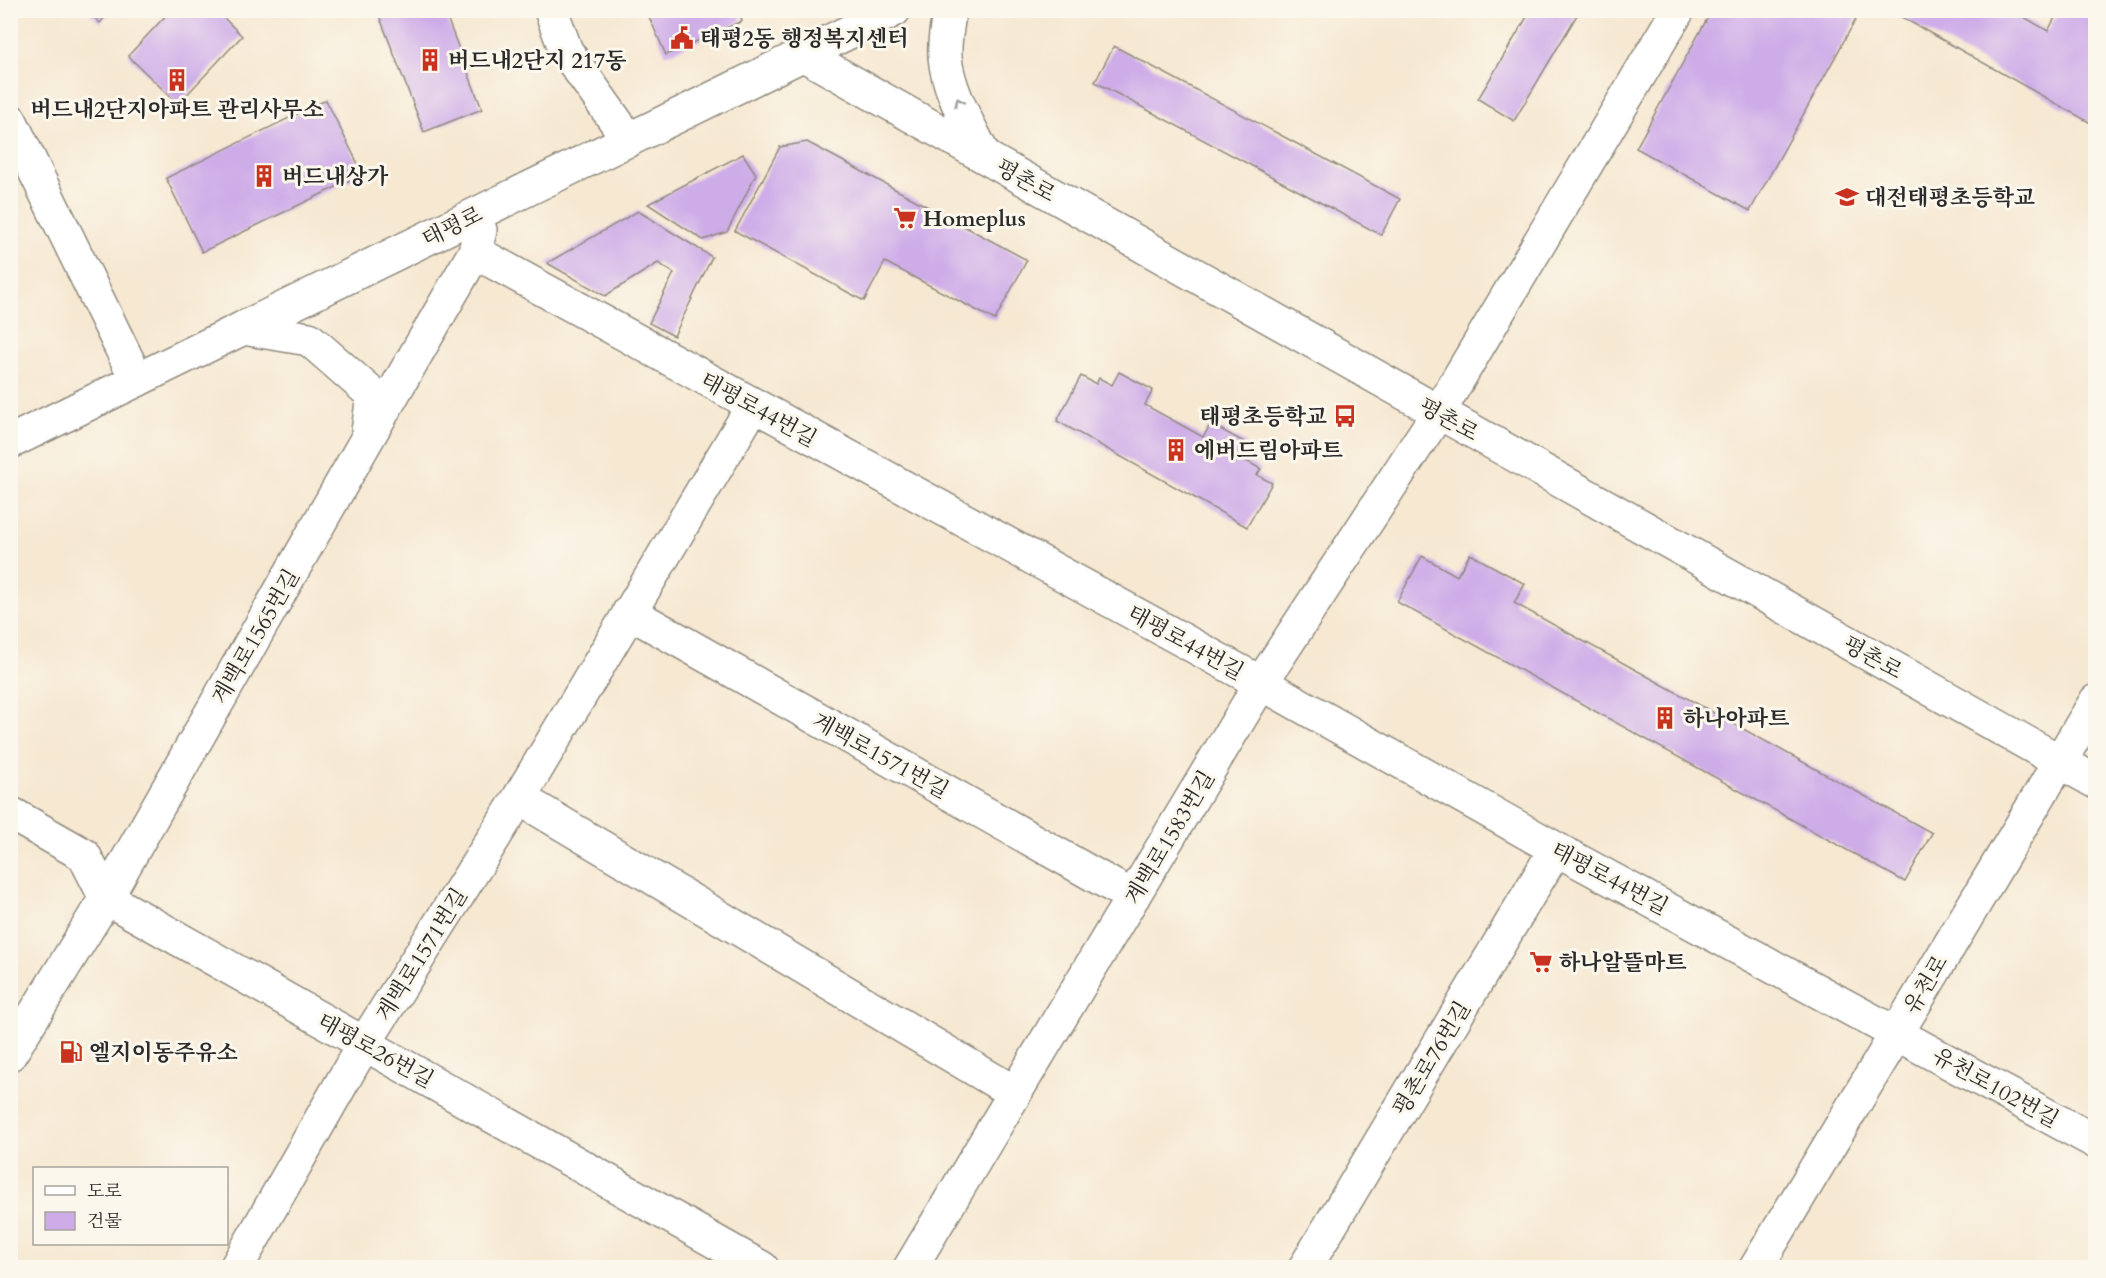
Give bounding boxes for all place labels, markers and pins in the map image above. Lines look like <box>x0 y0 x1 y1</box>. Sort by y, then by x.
place label: 태평2동 행정복지센터 <box>700 24 908 54</box>
public building icon: 태평2동 행정복지센터 <box>669 25 695 51</box>
place label: 버드내2단지 217동 <box>448 46 627 76</box>
building icon: 버드내2단지 217동 <box>417 47 443 73</box>
building icon: 버드내2단지아파트 관리사무소 <box>164 67 190 93</box>
place label: 버드내2단지아파트 관리사무소 <box>30 95 324 125</box>
place label: 버드내상가 <box>282 162 389 192</box>
building icon: 버드내상가 <box>251 163 277 189</box>
place label: 대전태평초등학교 <box>1865 183 2035 213</box>
school or university icon: 대전태평초등학교 <box>1834 184 1860 210</box>
place label: Homeplus <box>923 204 1026 234</box>
supermarket icon: Homeplus <box>892 205 918 231</box>
place label: 태평초등학교 <box>1199 402 1327 432</box>
bus stop icon: 태평초등학교 <box>1332 403 1358 429</box>
place label: 에버드림아파트 <box>1194 436 1344 466</box>
building icon: 에버드림아파트 <box>1163 437 1189 463</box>
place label: 하나아파트 <box>1683 704 1790 734</box>
building icon: 하나아파트 <box>1652 705 1678 731</box>
place label: 하나알뜰마트 <box>1559 948 1687 978</box>
supermarket icon: 하나알뜰마트 <box>1528 949 1554 975</box>
place label: 엘지이동주유소 <box>89 1038 238 1068</box>
fuel station icon: 엘지이동주유소 <box>58 1039 84 1065</box>

